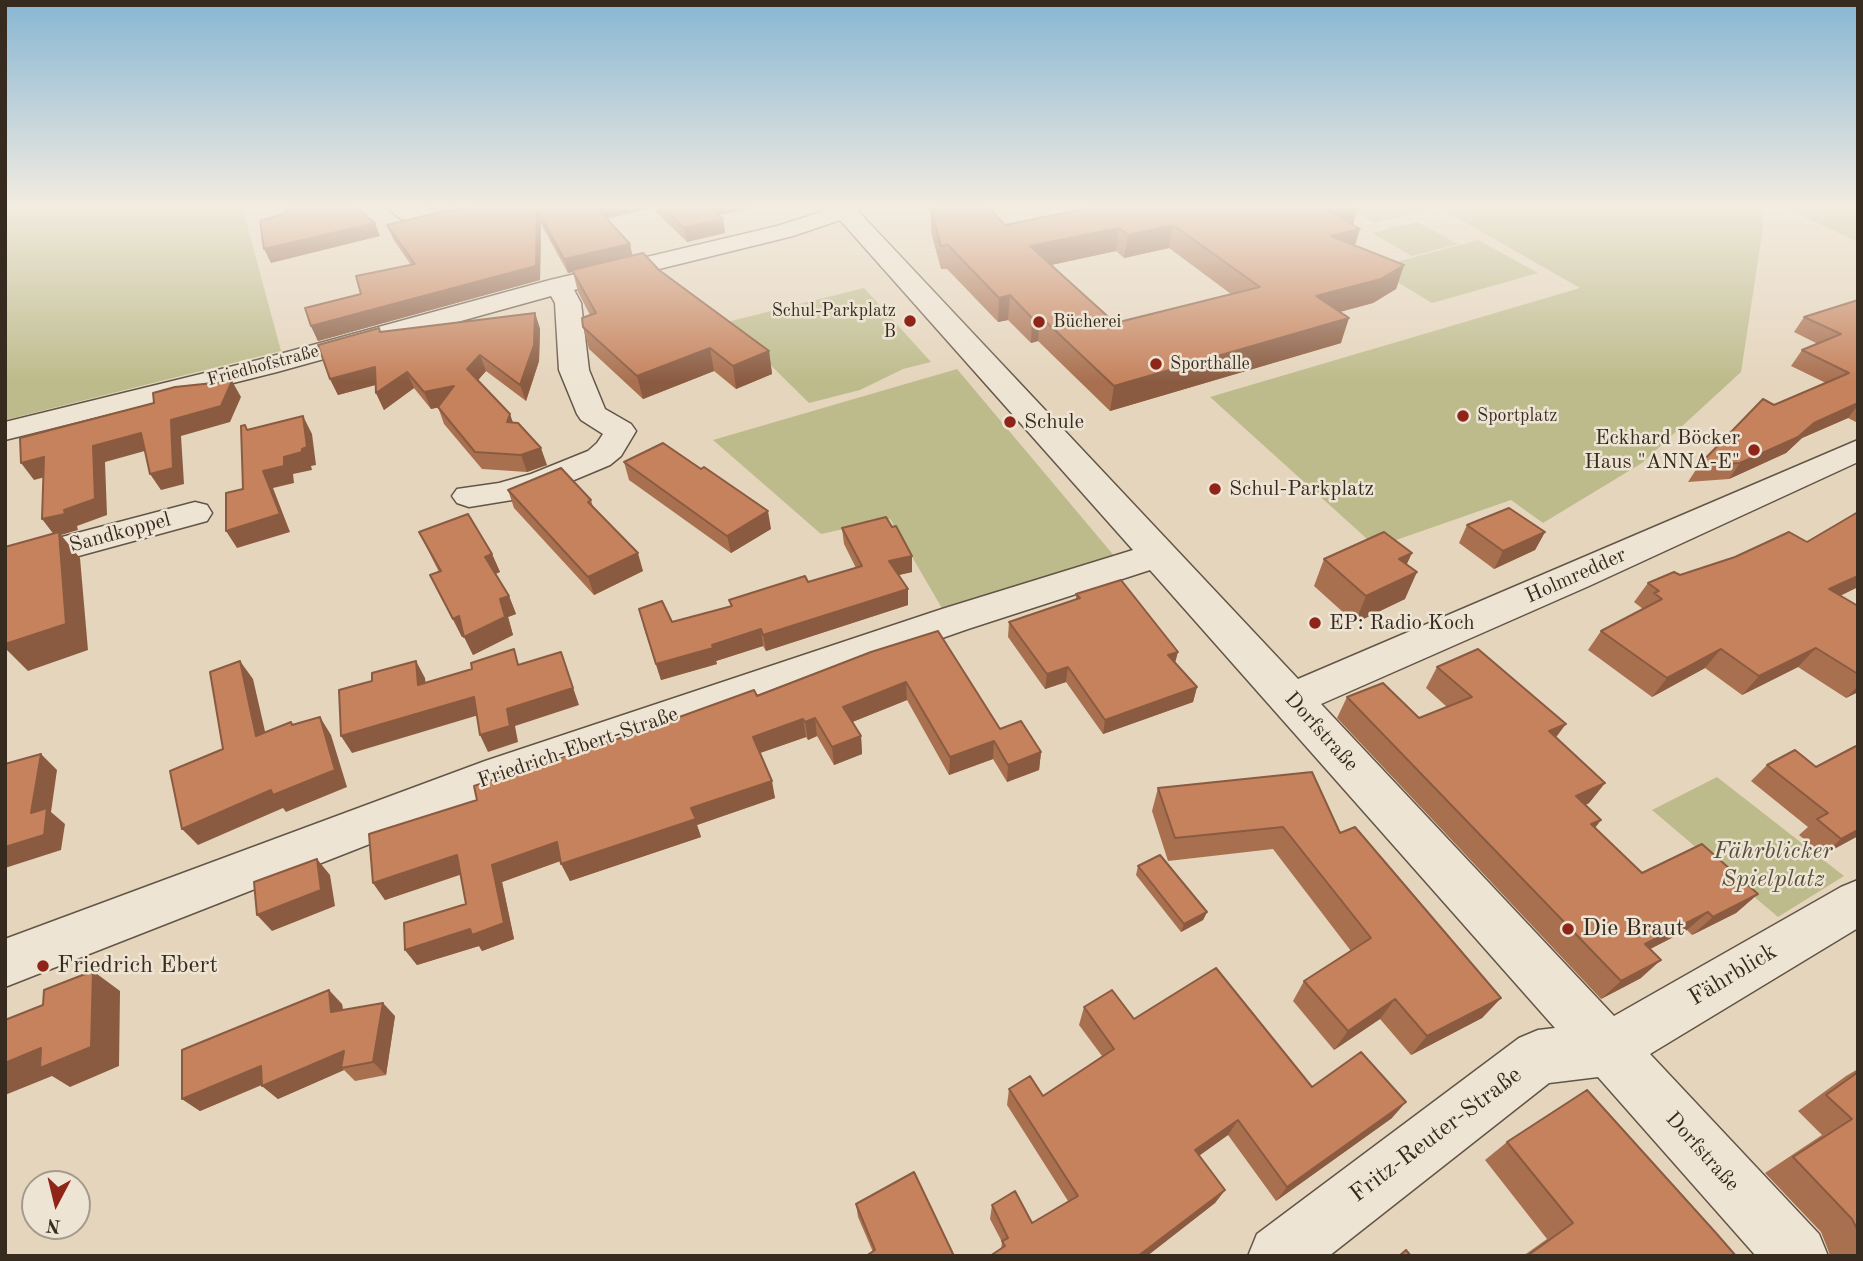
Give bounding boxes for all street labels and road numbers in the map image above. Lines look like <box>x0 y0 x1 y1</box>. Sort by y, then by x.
street label: Friedhofstraße <box>205 341 321 391</box>
street label: Sandkoppel <box>66 507 174 559</box>
street label: Holmredder <box>1522 543 1630 609</box>
street label: Dorfstraße <box>1279 687 1363 777</box>
street label: Friedrich-Ebert-Straße <box>474 702 682 794</box>
street label: Fährblick <box>1684 937 1782 1013</box>
street label: Fritz-Reuter-Straße <box>1344 1061 1528 1209</box>
street label: Dorfstraße <box>1660 1107 1744 1197</box>

